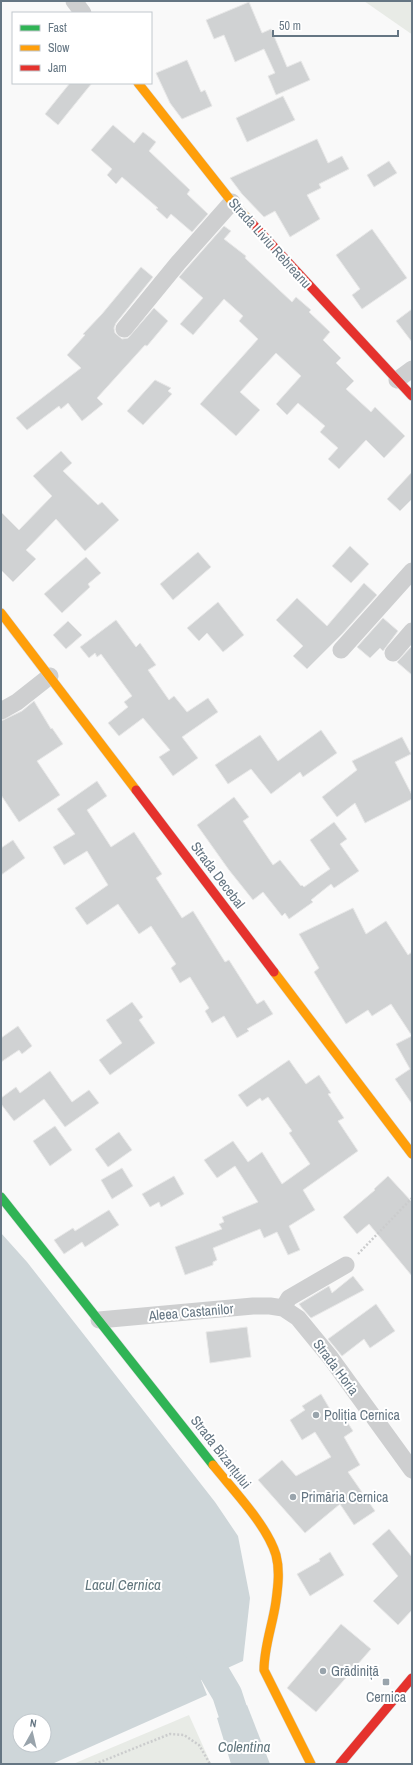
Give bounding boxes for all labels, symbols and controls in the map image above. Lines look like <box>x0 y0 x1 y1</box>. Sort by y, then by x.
legend <box>12 12 152 84</box>
scale bar <box>273 12 398 38</box>
text: 50 m <box>279 18 301 34</box>
text: Fast <box>48 20 67 36</box>
text: Slow <box>48 40 70 56</box>
text: Jam <box>48 60 67 76</box>
street label: Strada Liviu Rebreanu <box>225 194 315 292</box>
street label: Strada Decebal <box>187 838 249 912</box>
street label: Aleea Castanilor <box>147 1299 234 1325</box>
street label: Strada Horia <box>309 1336 363 1399</box>
place label: Poliția Cernica <box>324 1406 401 1424</box>
marker: Poliția Cernica <box>311 1410 321 1420</box>
street label: Strada Bizanțului <box>187 1412 255 1492</box>
place label: Primăria Cernica <box>301 1488 389 1506</box>
marker: Primăria Cernica <box>288 1492 298 1502</box>
water label: Lacul Cernica <box>85 1574 161 1595</box>
place label: Grădiniță <box>331 1662 379 1680</box>
marker: Grădiniță <box>318 1666 328 1676</box>
marker: Cernica <box>381 1677 391 1687</box>
place label: Cernica <box>366 1688 407 1706</box>
north arrow <box>12 1713 52 1753</box>
text: N <box>29 1716 38 1730</box>
water label: Colentina <box>218 1736 270 1757</box>

